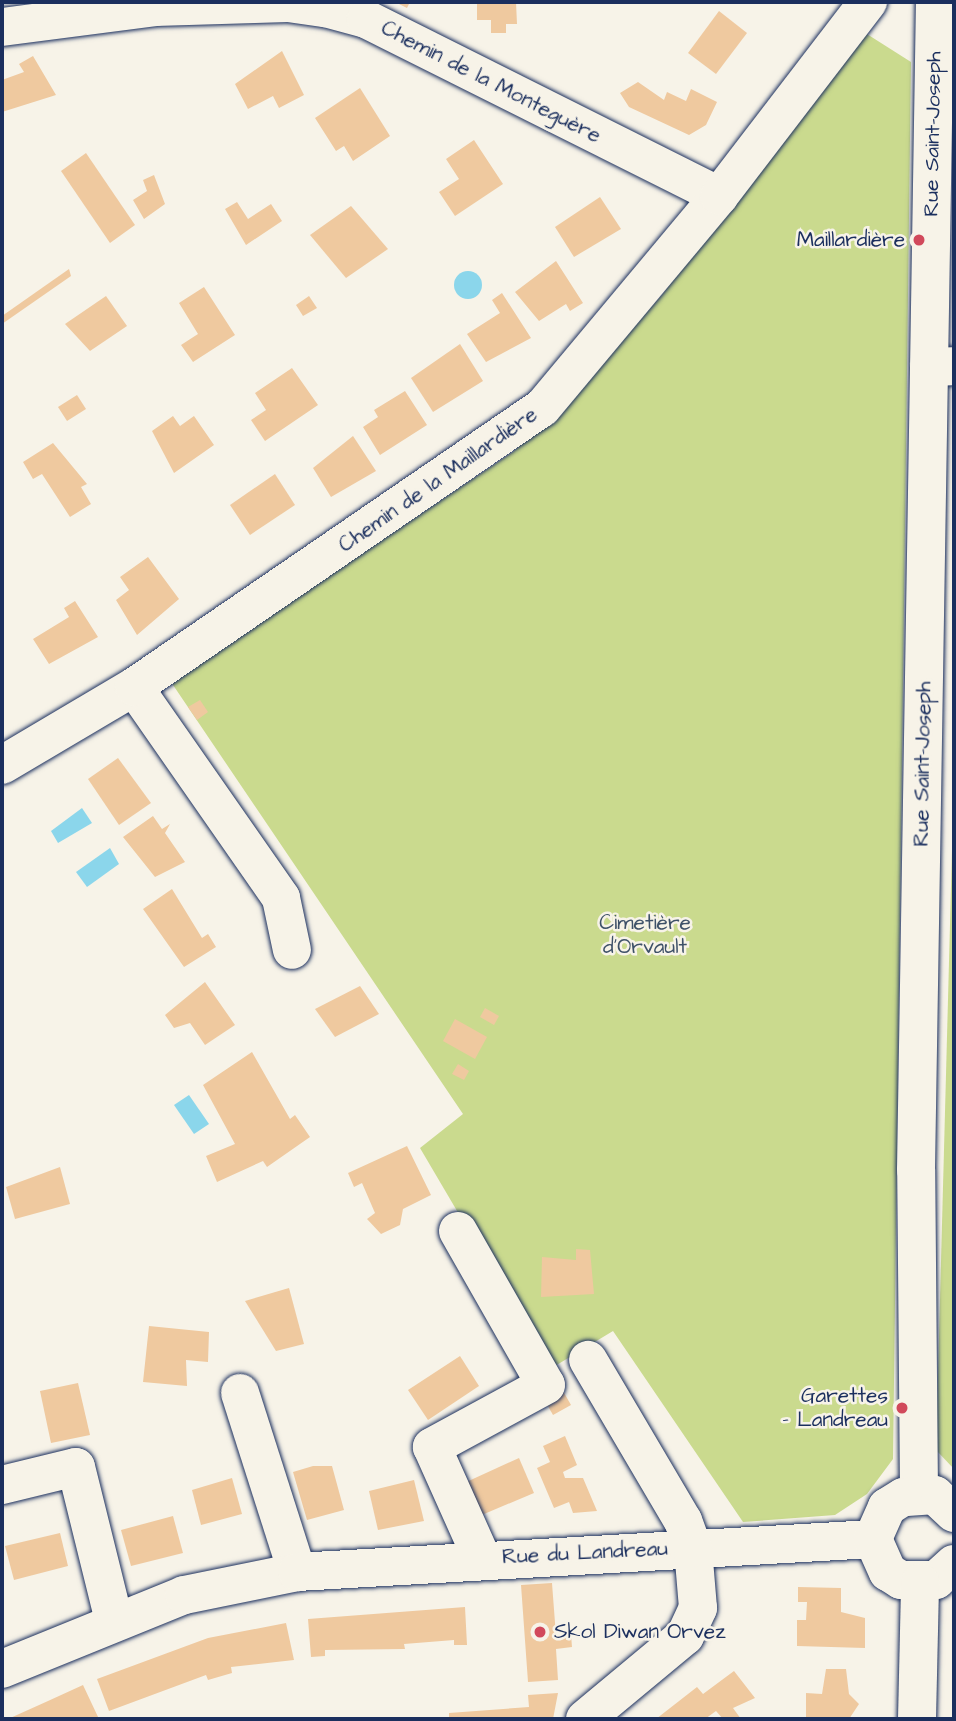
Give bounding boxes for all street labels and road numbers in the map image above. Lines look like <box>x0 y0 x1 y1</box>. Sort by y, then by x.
street label: Chemin de la Monteguère <box>377 16 605 148</box>
street label: Rue Saint-Joseph <box>919 51 947 217</box>
street label: Chemin de la Maillardière <box>334 402 542 558</box>
street label: Rue Saint-Joseph <box>909 681 937 847</box>
street label: Rue du Landreau <box>501 1536 669 1570</box>

